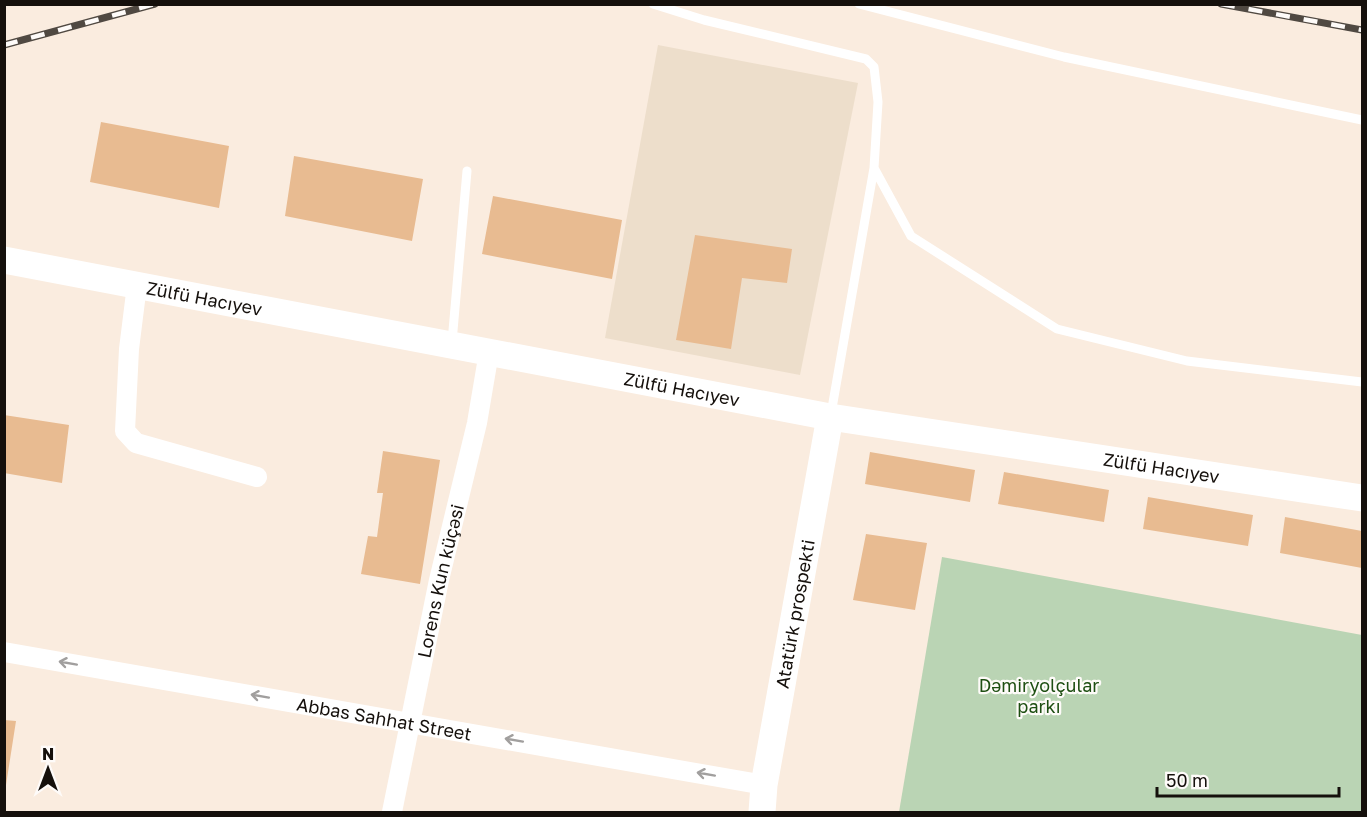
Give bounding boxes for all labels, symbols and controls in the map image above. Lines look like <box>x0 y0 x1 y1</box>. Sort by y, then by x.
street label: Zülfü Hacıyev <box>145 276 264 320</box>
street label: Zülfü Hacıyev <box>622 367 741 411</box>
street label: Zülfü Hacıyev <box>1102 448 1221 487</box>
street label: Lorens Kun küçəsi <box>412 502 468 660</box>
street label: Atatürk prospekti <box>771 538 819 690</box>
one-way arrow <box>58 657 78 668</box>
park label: Dəmiryolçular parkı <box>979 674 1099 717</box>
one-way arrow <box>251 690 270 701</box>
street label: Abbas Sahhat Street <box>295 692 473 745</box>
one-way arrow <box>505 734 524 745</box>
north arrow <box>18 739 78 799</box>
text: N <box>42 744 54 764</box>
scale bar <box>1157 760 1338 798</box>
one-way arrow <box>697 769 716 780</box>
text: 50 m <box>1166 769 1208 791</box>

